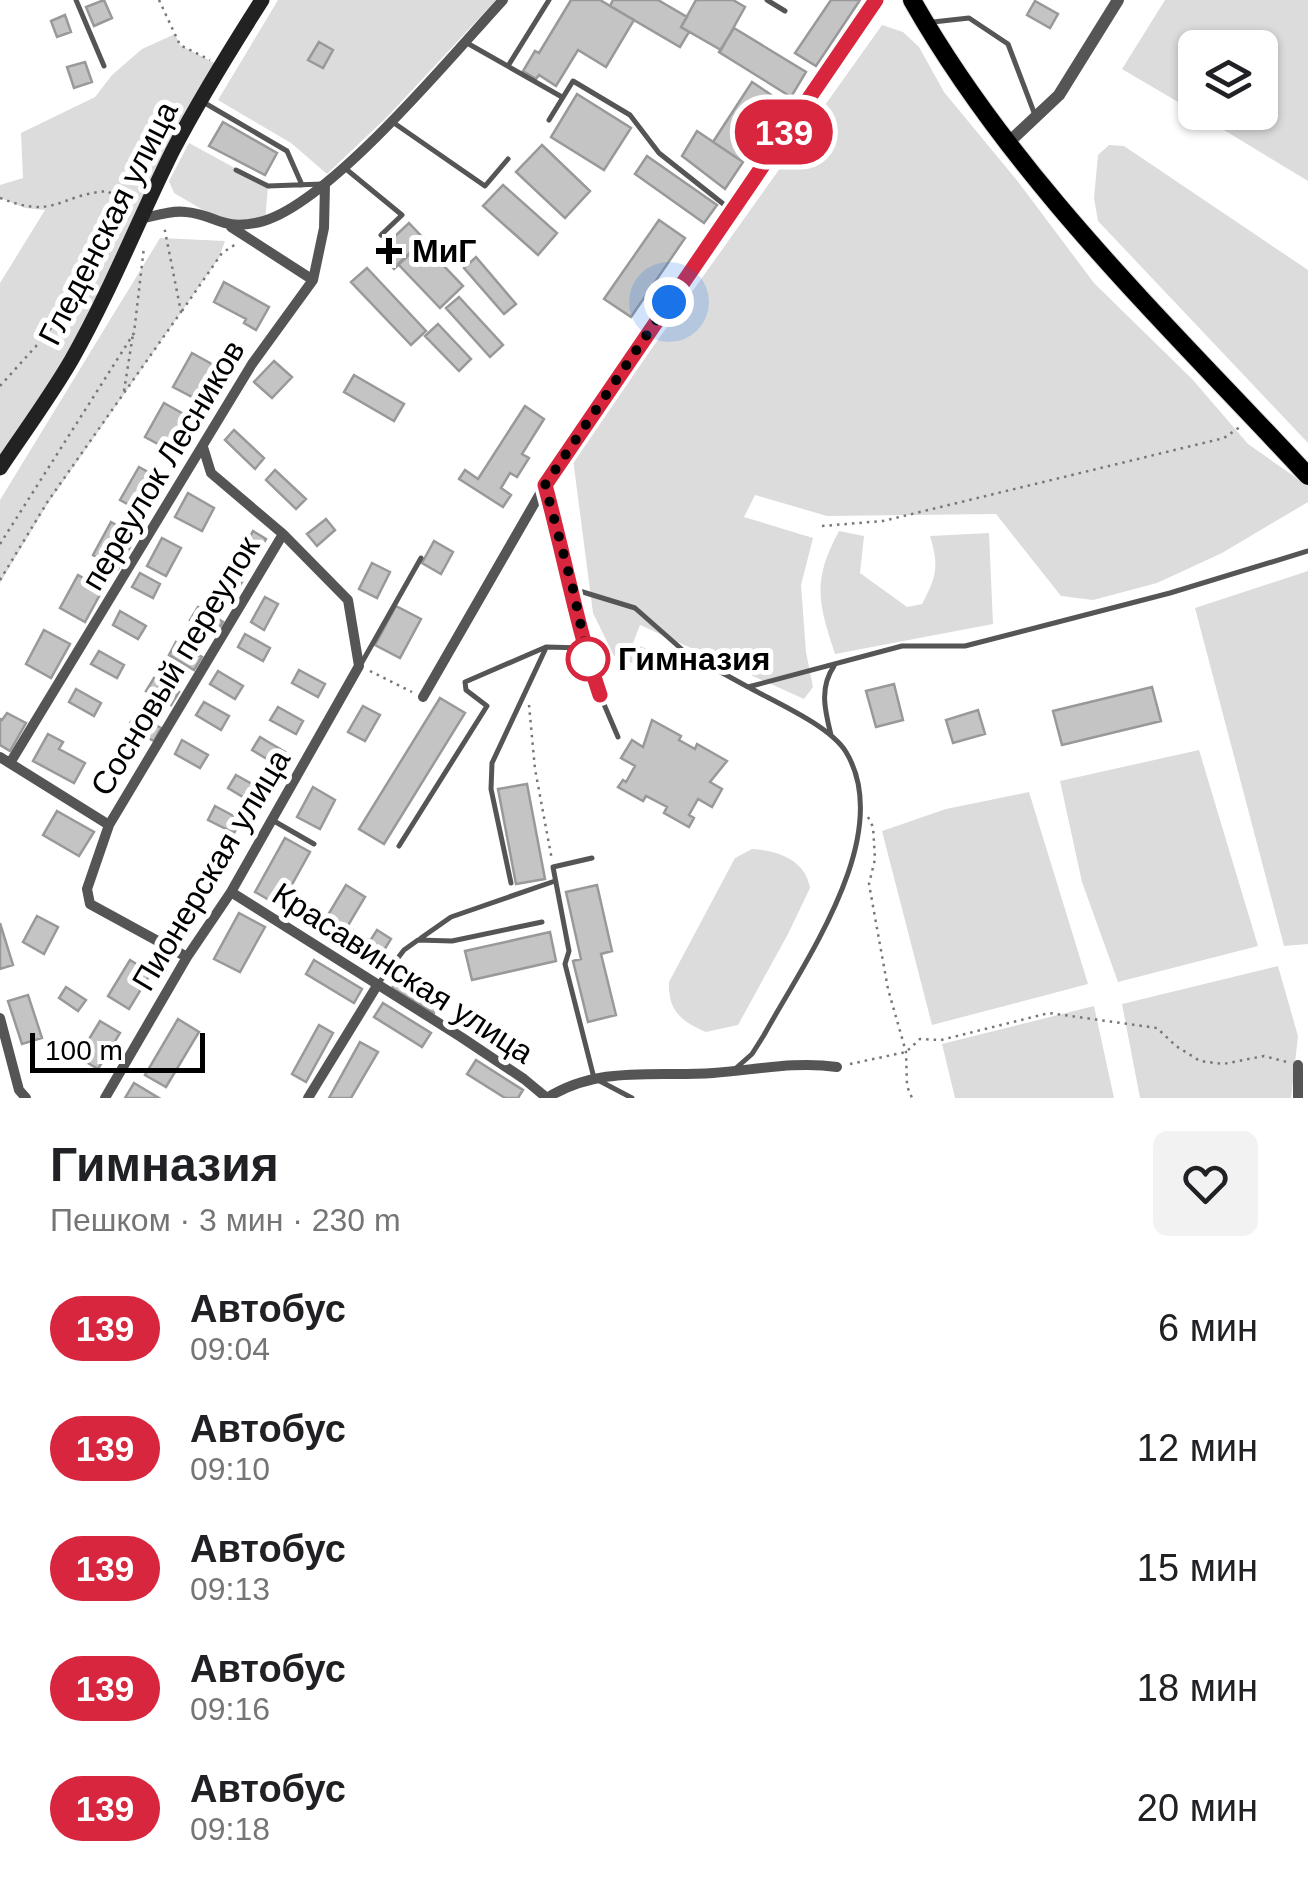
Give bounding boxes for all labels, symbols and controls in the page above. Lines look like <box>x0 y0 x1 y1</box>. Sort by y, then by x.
map controls <box>1178 30 1278 130</box>
button: layers <box>1178 30 1278 130</box>
street label: Гледенская улица <box>31 95 185 351</box>
line badge: 139 <box>726 100 842 164</box>
text: 139 <box>755 113 813 152</box>
place label: МиГ <box>412 233 476 269</box>
marker: МиГ <box>376 238 402 264</box>
your location <box>644 277 694 327</box>
street label: переулок Лесников <box>74 334 252 596</box>
street label: Сосновый переулок <box>83 529 267 802</box>
marker: Гимназия <box>567 638 609 680</box>
place label: Гимназия <box>618 641 770 677</box>
street label: Пионерская улица <box>125 743 297 997</box>
street label: Красавинская улица <box>266 875 540 1071</box>
scale bar <box>30 1028 205 1072</box>
text: 100 m <box>45 1035 123 1066</box>
button: heart <box>1153 1131 1258 1236</box>
text: Гимназия <box>50 1138 279 1191</box>
text: Пешком · 3 мин · 230 m <box>50 1202 401 1238</box>
text: Автобус <box>190 1288 346 1330</box>
text: 6 мин <box>1158 1307 1258 1349</box>
text: 139 <box>76 1309 134 1348</box>
text: 09:04 <box>190 1331 270 1367</box>
text: Автобус <box>190 1408 346 1450</box>
text: 12 мин <box>1137 1427 1258 1469</box>
text: 139 <box>76 1429 134 1468</box>
text: 09:10 <box>190 1451 270 1487</box>
text: Автобус <box>190 1528 346 1570</box>
text: 15 мин <box>1137 1547 1258 1589</box>
text: 139 <box>76 1549 134 1588</box>
text: 09:13 <box>190 1571 270 1607</box>
text: Автобус <box>190 1648 346 1690</box>
text: 18 мин <box>1137 1667 1258 1709</box>
text: 139 <box>76 1669 134 1708</box>
text: 09:16 <box>190 1691 270 1727</box>
text: Автобус <box>190 1768 346 1810</box>
text: 20 мин <box>1137 1787 1258 1829</box>
text: 139 <box>76 1789 134 1828</box>
text: 09:18 <box>190 1811 270 1847</box>

